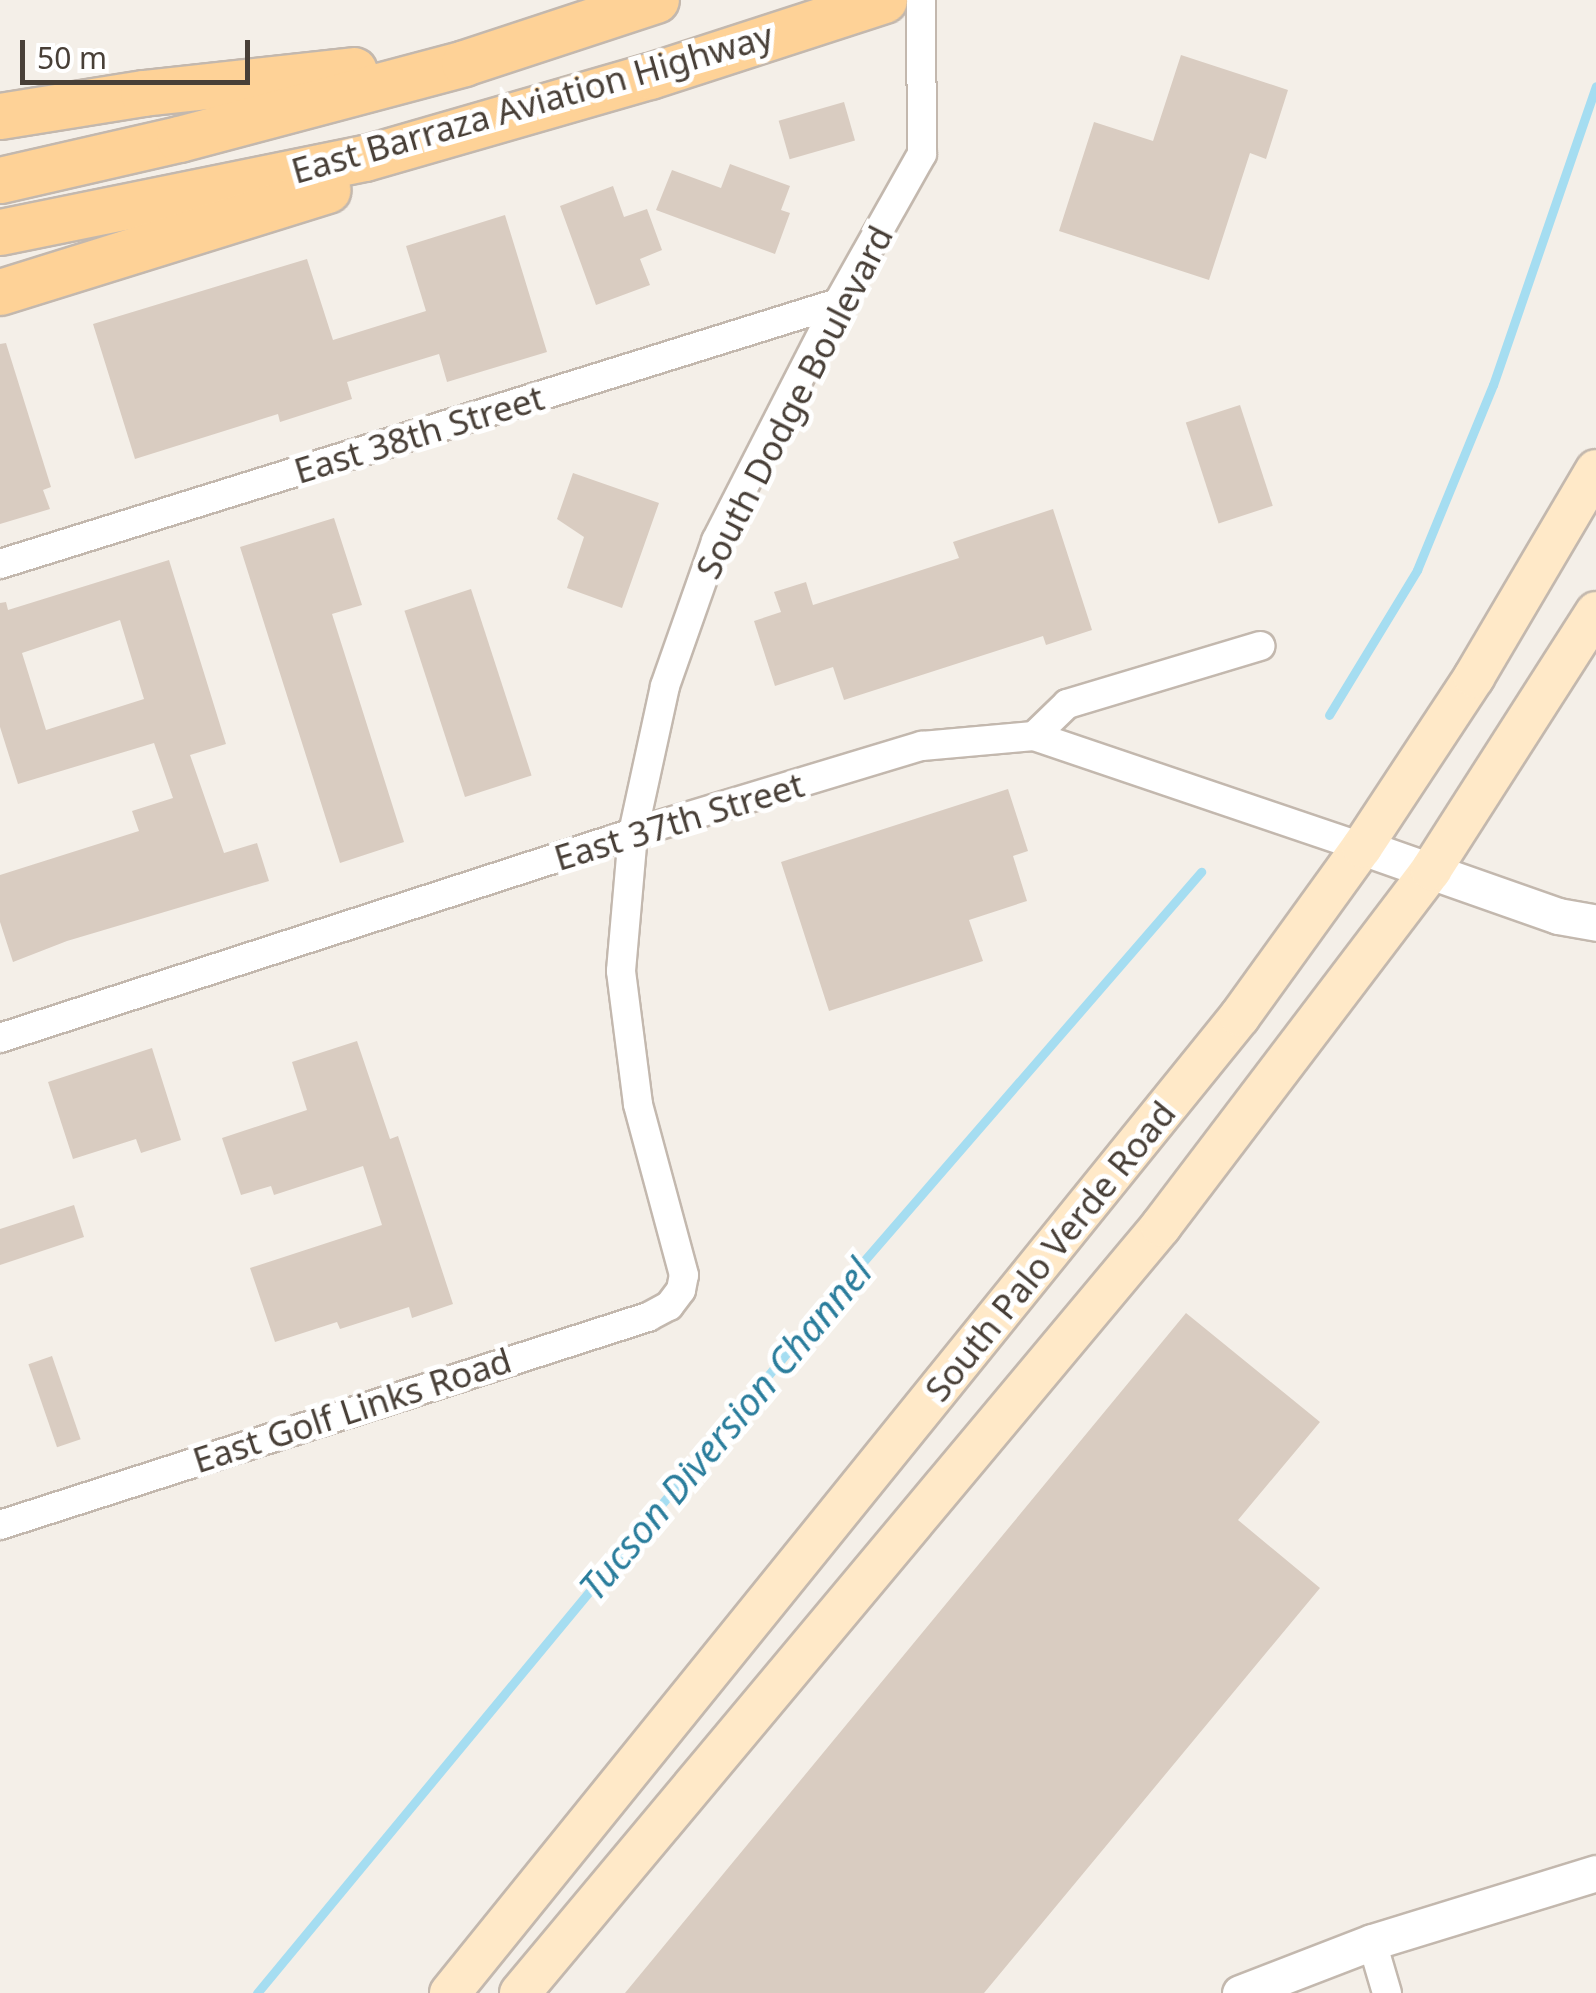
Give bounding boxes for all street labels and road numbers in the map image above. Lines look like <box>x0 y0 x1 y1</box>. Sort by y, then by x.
street label: East Barraza Aviation Highway <box>287 14 777 192</box>
street label: South Dodge Boulevard <box>687 219 901 585</box>
street label: East 38th Street <box>289 376 549 492</box>
street label: East 37th Street <box>549 763 809 879</box>
street label: South Palo Verde Road <box>916 1093 1184 1409</box>
street label: East Golf Links Road <box>188 1339 516 1481</box>

